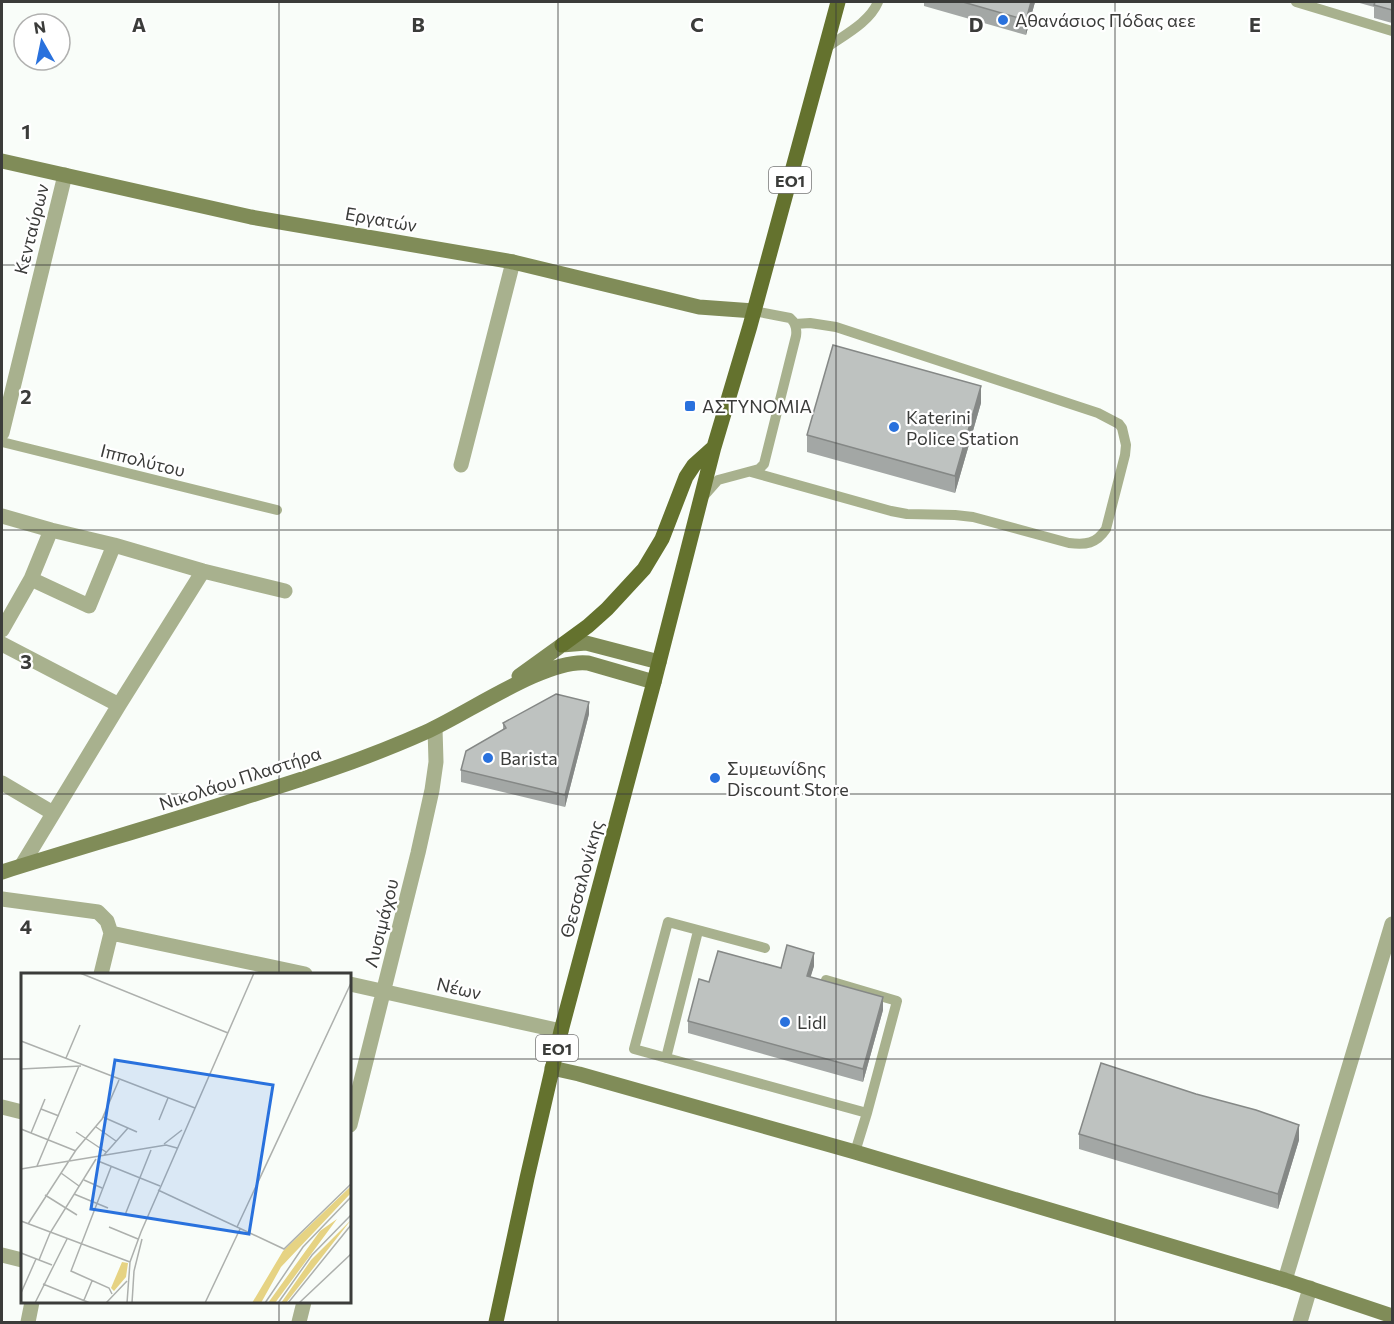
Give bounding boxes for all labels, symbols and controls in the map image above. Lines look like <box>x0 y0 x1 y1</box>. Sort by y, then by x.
place label: Αθανάσιος Πόδας αεε <box>1015 9 1196 31</box>
north arrow <box>12 12 72 72</box>
text: A <box>132 12 146 36</box>
text: B <box>411 12 425 36</box>
text: C <box>690 12 704 36</box>
text: D <box>969 12 983 36</box>
text: E <box>1249 12 1261 36</box>
marker: Αθανάσιος Πόδας αεε <box>996 13 1010 27</box>
text: N <box>32 16 47 37</box>
text: 1 <box>21 119 31 143</box>
road number: ΕΟ1 <box>769 167 811 193</box>
street label: Κενταύρων <box>9 181 53 277</box>
street label: Εργατών <box>343 202 419 236</box>
text: 2 <box>20 384 32 408</box>
place label: ΑΣΤΥΝΟΜΙΑ <box>702 395 812 417</box>
marker: ΑΣΤΥΝΟΜΙΑ <box>683 399 697 413</box>
place label: Katerini Police Station <box>906 406 1019 449</box>
marker: Katerini Police Station <box>887 420 901 434</box>
street label: Ιππολύτου <box>98 439 188 481</box>
text: 3 <box>20 649 32 673</box>
street label: Νικολάου Πλαστήρα <box>156 741 324 815</box>
place label: Barista <box>500 747 558 769</box>
marker: Barista <box>481 751 495 765</box>
place label: Συμεωνίδης Discount Store <box>727 757 849 800</box>
marker: Συμεωνίδης Discount Store <box>708 771 722 785</box>
street label: Θεσσαλονίκης <box>555 818 607 940</box>
street label: Λυσιμάχου <box>359 876 403 970</box>
text: 4 <box>20 914 32 938</box>
street label: Νέων <box>435 972 483 1004</box>
inset map <box>21 973 351 1303</box>
place label: Lidl <box>797 1011 827 1033</box>
marker: Lidl <box>778 1015 792 1029</box>
road number: ΕΟ1 <box>536 1035 578 1061</box>

